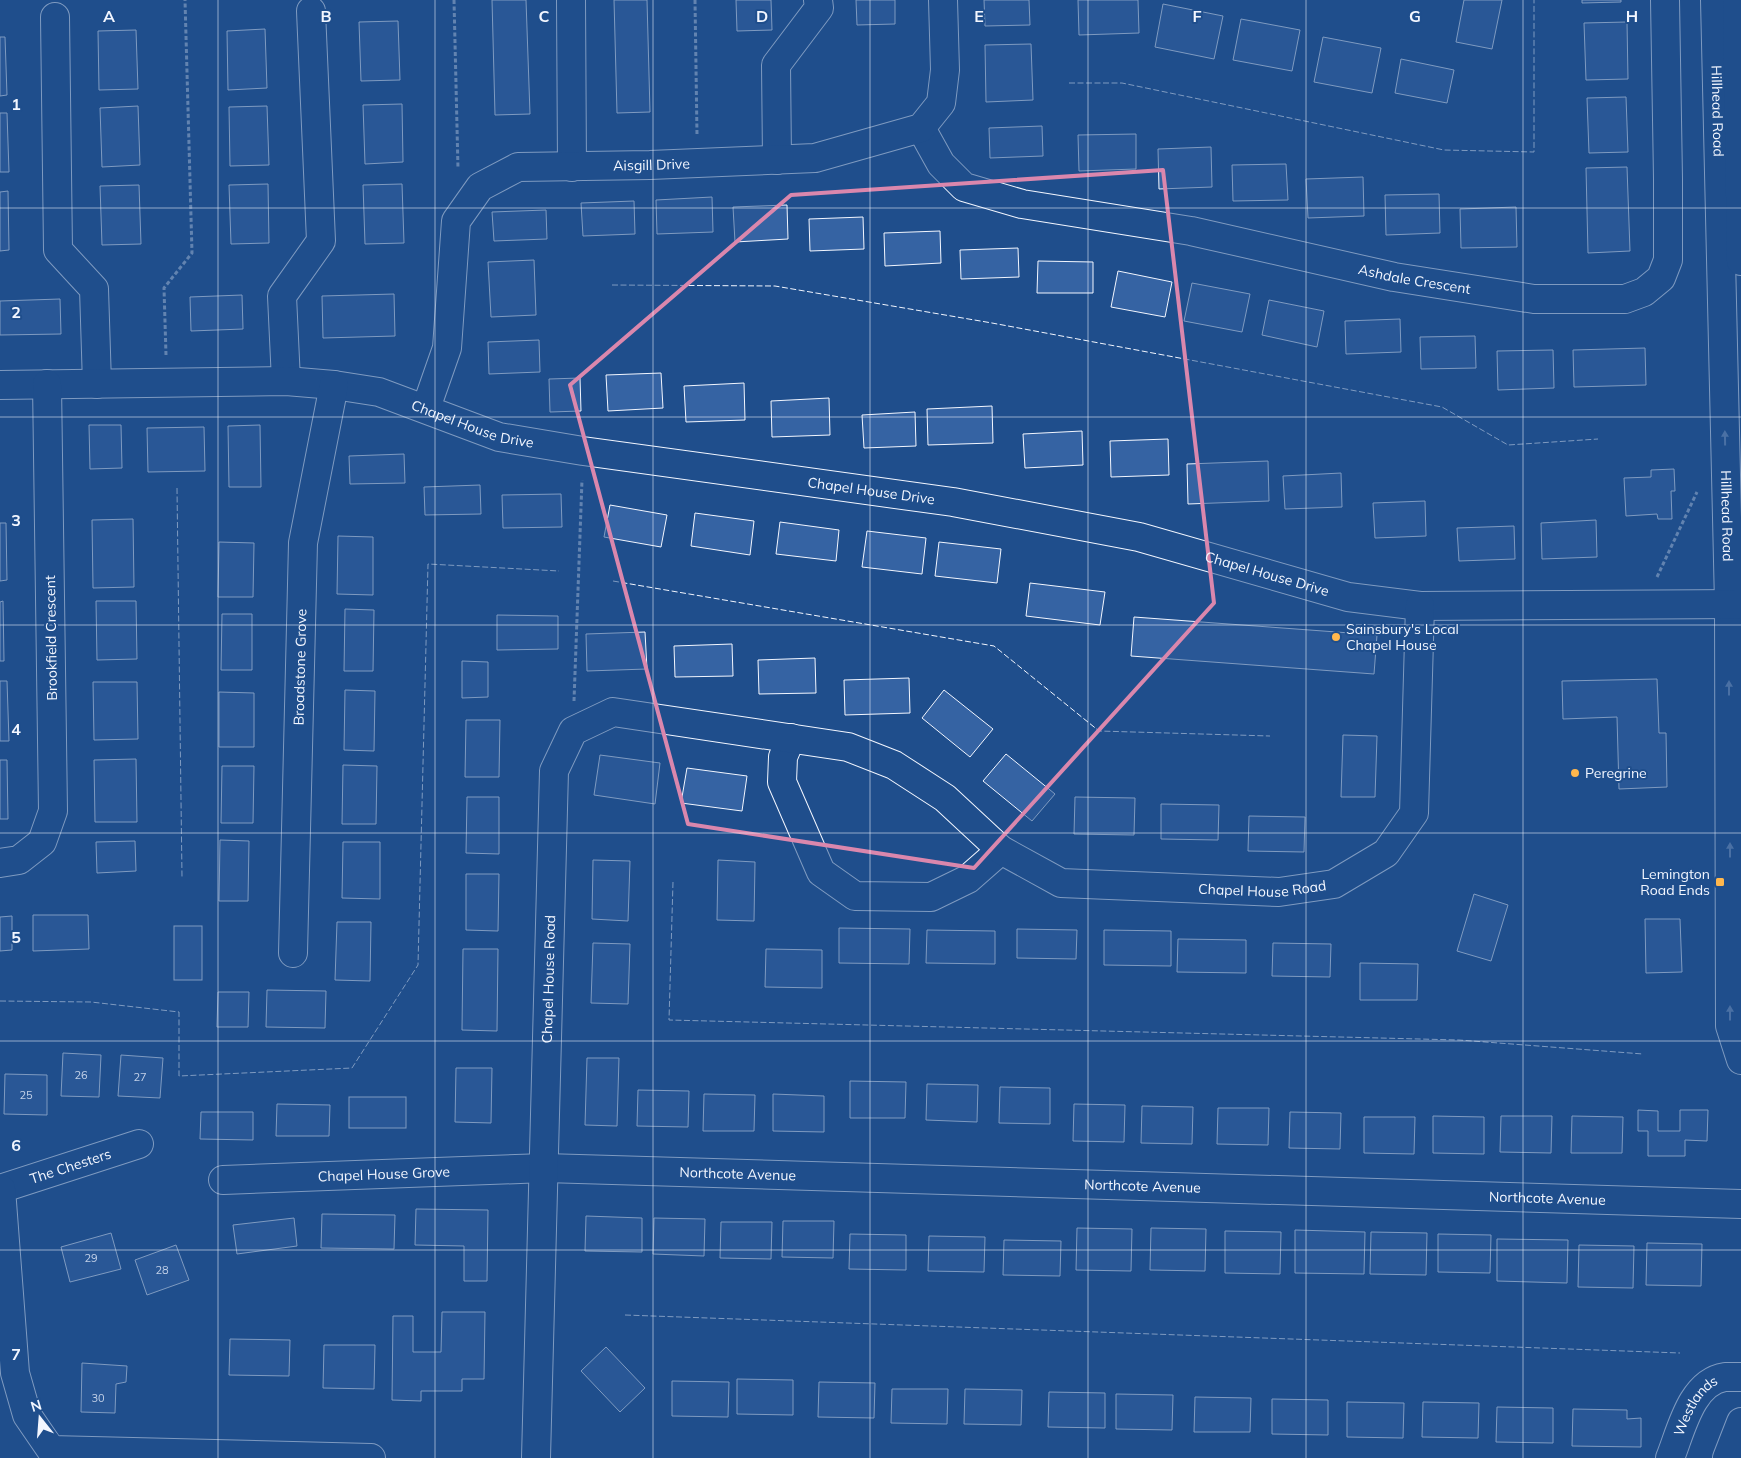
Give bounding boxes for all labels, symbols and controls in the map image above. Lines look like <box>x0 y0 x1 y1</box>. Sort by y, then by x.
text: A <box>103 6 115 26</box>
text: B <box>320 6 332 26</box>
text: C <box>539 6 550 26</box>
text: D <box>756 6 768 26</box>
text: E <box>974 6 984 26</box>
text: F <box>1192 6 1202 26</box>
text: G <box>1409 6 1421 26</box>
text: H <box>1626 6 1638 26</box>
street label: Hillhead Road <box>1708 65 1728 157</box>
text: 1 <box>11 94 21 114</box>
street label: Aisgill Drive <box>613 154 690 175</box>
street label: Ashdale Crescent <box>1357 260 1472 298</box>
text: 2 <box>11 302 21 322</box>
street label: Chapel House Drive <box>409 396 535 452</box>
one-way arrow <box>1721 429 1729 445</box>
street label: Hillhead Road <box>1717 470 1737 562</box>
street label: Chapel House Drive <box>807 473 936 508</box>
text: 3 <box>11 510 21 530</box>
street label: Chapel House Drive <box>1203 547 1331 600</box>
street label: Brookfield Crescent <box>41 575 61 701</box>
street label: Broadstone Grove <box>290 609 310 726</box>
place label: Sainsbury's Local Chapel House <box>1346 620 1459 654</box>
marker: Sainsbury's Local Chapel House <box>1330 631 1342 643</box>
one-way arrow <box>1725 679 1733 695</box>
text: 4 <box>11 719 21 739</box>
place label: Peregrine <box>1585 764 1647 782</box>
marker: Peregrine <box>1569 767 1581 779</box>
one-way arrow <box>1726 842 1734 858</box>
place label: Lemington Road Ends <box>1640 865 1710 899</box>
street label: Chapel House Road <box>1198 876 1327 901</box>
marker: Lemington Road Ends <box>1714 876 1726 888</box>
street label: Chapel House Road <box>538 915 559 1044</box>
text: 5 <box>11 927 21 947</box>
one-way arrow <box>1726 1004 1734 1020</box>
house number: 26 <box>74 1068 88 1082</box>
house number: 27 <box>133 1070 147 1084</box>
house number: 25 <box>19 1088 33 1102</box>
text: 6 <box>11 1135 21 1155</box>
street label: The Chesters <box>27 1145 114 1188</box>
street label: Chapel House Grove <box>317 1163 450 1185</box>
street label: Northcote Avenue <box>679 1163 796 1185</box>
street label: Northcote Avenue <box>1084 1175 1201 1197</box>
street label: Northcote Avenue <box>1489 1187 1606 1209</box>
house number: 29 <box>84 1251 98 1265</box>
house number: 28 <box>155 1263 169 1277</box>
text: 7 <box>11 1344 21 1364</box>
street label: Westlands <box>1670 1371 1721 1438</box>
house number: 30 <box>91 1391 105 1405</box>
north arrow <box>15 1393 65 1443</box>
text: N <box>29 1395 44 1416</box>

